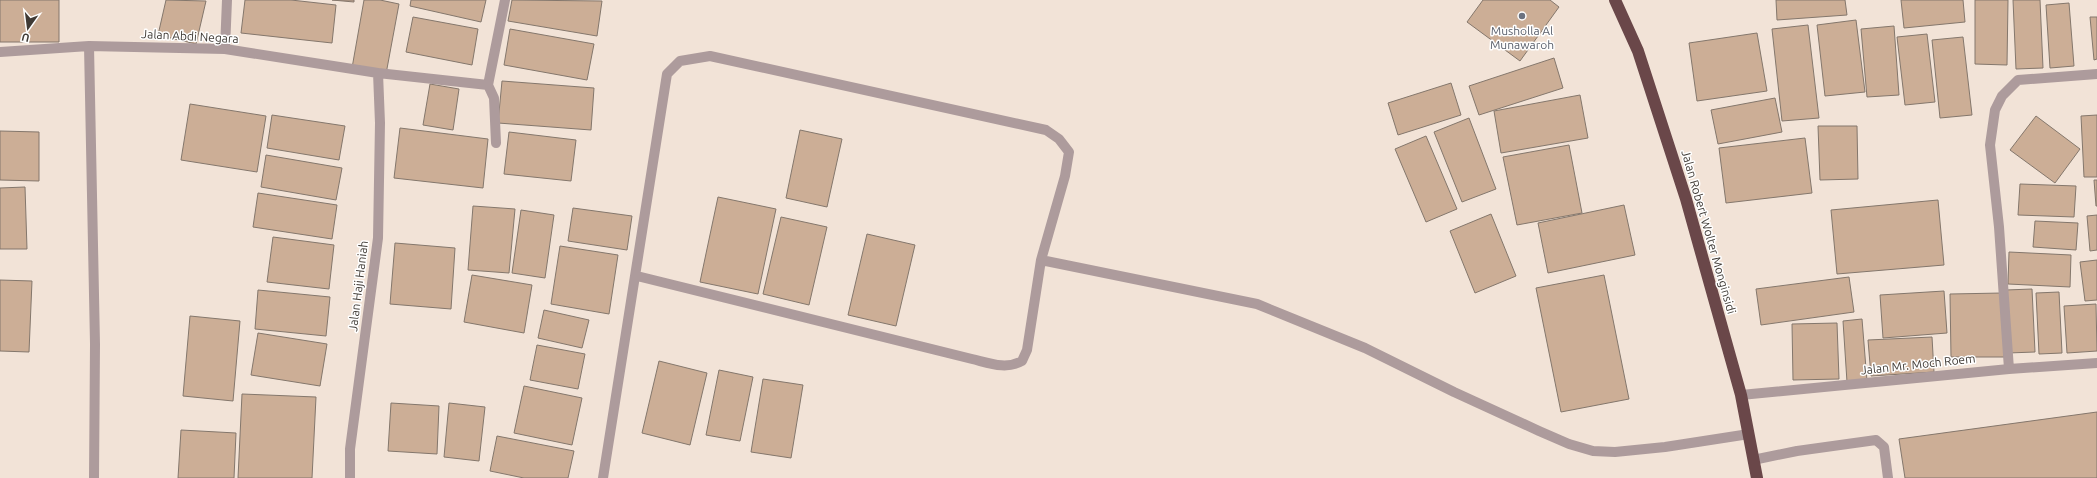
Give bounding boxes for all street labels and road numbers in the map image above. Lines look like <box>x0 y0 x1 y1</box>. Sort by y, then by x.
street label: Jalan Abdi Negara <box>141 27 239 45</box>
street label: Jalan Robert Wolter Monginsidi <box>1679 149 1739 316</box>
street label: Jalan Haji Haniah <box>346 240 370 332</box>
street label: Jalan Mr. Moch Roem <box>1860 352 1976 376</box>

